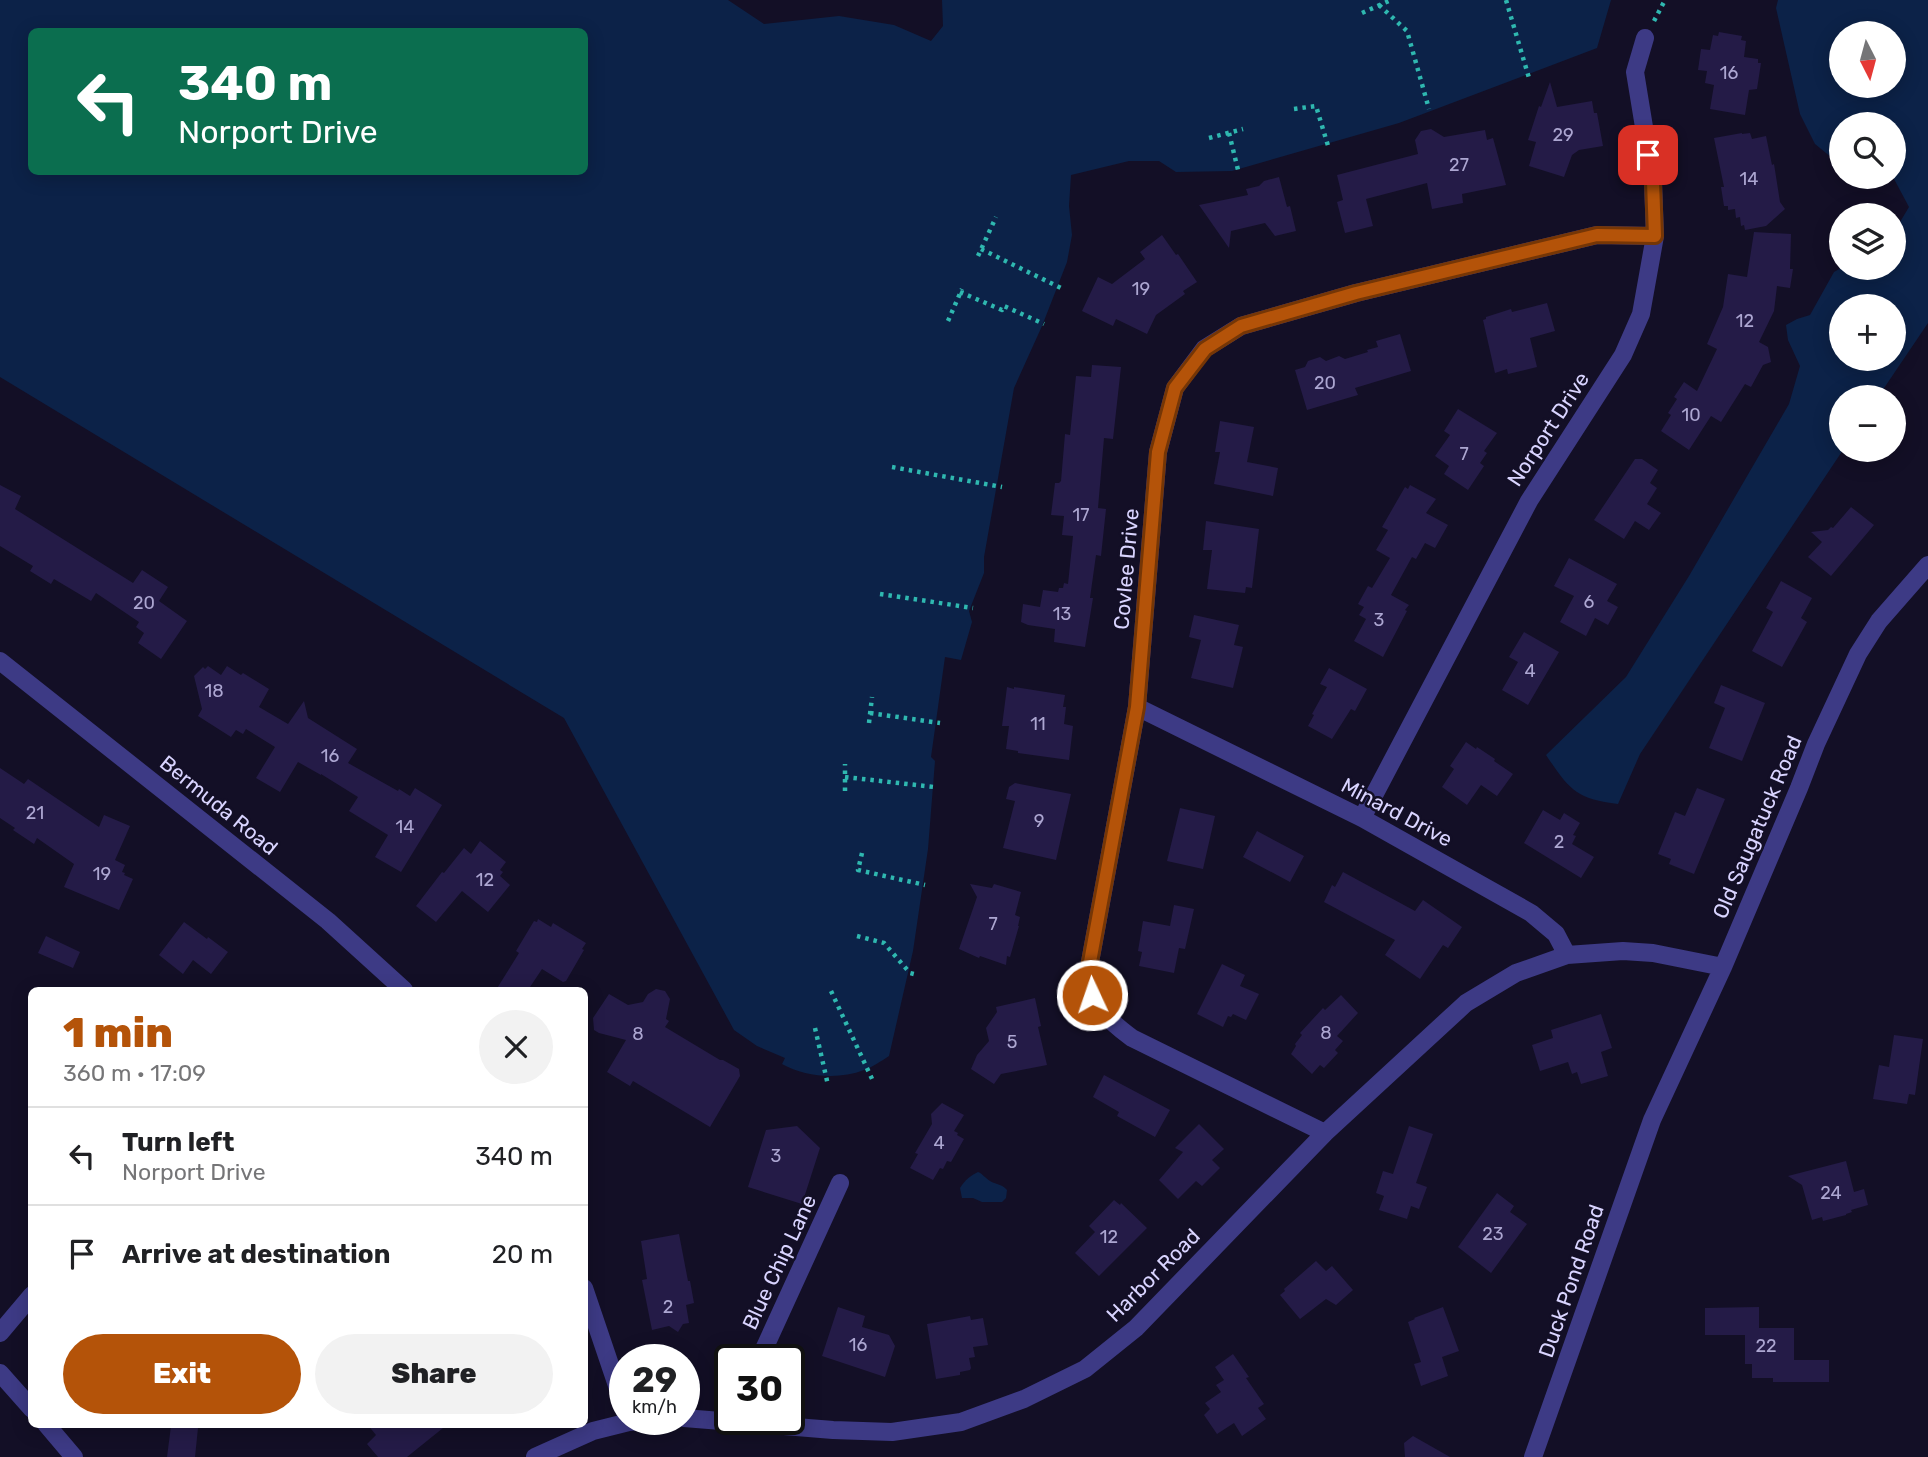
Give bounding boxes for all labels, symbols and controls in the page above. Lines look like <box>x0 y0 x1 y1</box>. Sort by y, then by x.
north arrow <box>1829 21 1906 98</box>
map controls <box>1829 21 1906 462</box>
text: 340 m <box>178 54 332 112</box>
icon: left <box>63 56 154 147</box>
house number: 16 <box>1720 62 1738 84</box>
button: search <box>1829 112 1906 189</box>
text: Norport Drive <box>178 113 378 151</box>
house number: 29 <box>1552 124 1574 146</box>
pin <box>1618 125 1678 185</box>
icon: arrive <box>1629 136 1667 174</box>
house number: 27 <box>1449 154 1469 176</box>
house number: 14 <box>1740 168 1758 190</box>
button: layers <box>1829 203 1906 280</box>
house number: 19 <box>1132 278 1150 300</box>
button: + <box>1829 294 1906 371</box>
house number: 12 <box>1736 310 1754 332</box>
street label: Norport Drive <box>1502 367 1594 491</box>
house number: 20 <box>1314 372 1336 394</box>
button: − <box>1829 385 1906 462</box>
house number: 10 <box>1681 404 1701 426</box>
house number: 7 <box>1459 443 1469 465</box>
house number: 17 <box>1073 504 1089 526</box>
street label: Covlee Drive <box>1108 507 1144 631</box>
house number: 6 <box>1584 591 1595 613</box>
house number: 20 <box>133 592 155 614</box>
house number: 13 <box>1053 603 1071 625</box>
house number: 3 <box>1374 609 1384 631</box>
house number: 4 <box>1524 660 1536 682</box>
house number: 18 <box>204 680 224 702</box>
house number: 11 <box>1030 713 1046 735</box>
street label: Old Saugatuck Road <box>1707 732 1807 922</box>
house number: 16 <box>321 745 339 767</box>
street label: Bermuda Road <box>155 750 283 860</box>
street label: Minard Drive <box>1337 772 1457 852</box>
house number: 21 <box>26 802 44 824</box>
house number: 9 <box>1034 810 1044 832</box>
house number: 14 <box>396 816 414 838</box>
house number: 2 <box>1554 831 1564 853</box>
house number: 19 <box>93 863 111 885</box>
house number: 12 <box>476 869 494 891</box>
house number: 7 <box>988 913 998 935</box>
position arrow <box>1055 958 1129 1032</box>
text: 1 min <box>63 1008 173 1058</box>
button: close <box>479 1010 553 1084</box>
house number: 8 <box>1320 1022 1332 1044</box>
house number: 8 <box>632 1023 644 1045</box>
house number: 5 <box>1007 1031 1017 1053</box>
text: 360 m · 17:09 <box>63 1059 206 1087</box>
text: Turn left <box>122 1127 234 1158</box>
house number: 4 <box>933 1132 945 1154</box>
icon: left <box>63 1137 101 1175</box>
text: 340 m <box>475 1141 553 1172</box>
house number: 3 <box>771 1145 781 1167</box>
text: Norport Drive <box>122 1158 266 1186</box>
house number: 24 <box>1820 1182 1842 1204</box>
street label: Blue Chip Lane <box>737 1191 821 1333</box>
street label: Duck Pond Road <box>1533 1201 1609 1361</box>
street label: Harbor Road <box>1101 1223 1205 1327</box>
house number: 23 <box>1482 1223 1504 1245</box>
house number: 12 <box>1100 1226 1118 1248</box>
icon: arrive <box>63 1235 101 1273</box>
text: Arrive at destination <box>122 1239 390 1270</box>
text: 20 m <box>492 1239 553 1270</box>
house number: 2 <box>663 1296 673 1318</box>
button: Exit <box>63 1334 301 1414</box>
button: Share <box>315 1334 553 1414</box>
house number: 16 <box>849 1334 867 1356</box>
house number: 22 <box>1755 1335 1777 1357</box>
speed limit sign: 30 <box>714 1344 805 1435</box>
text: 29 <box>632 1359 677 1401</box>
text: km/h <box>632 1396 677 1418</box>

